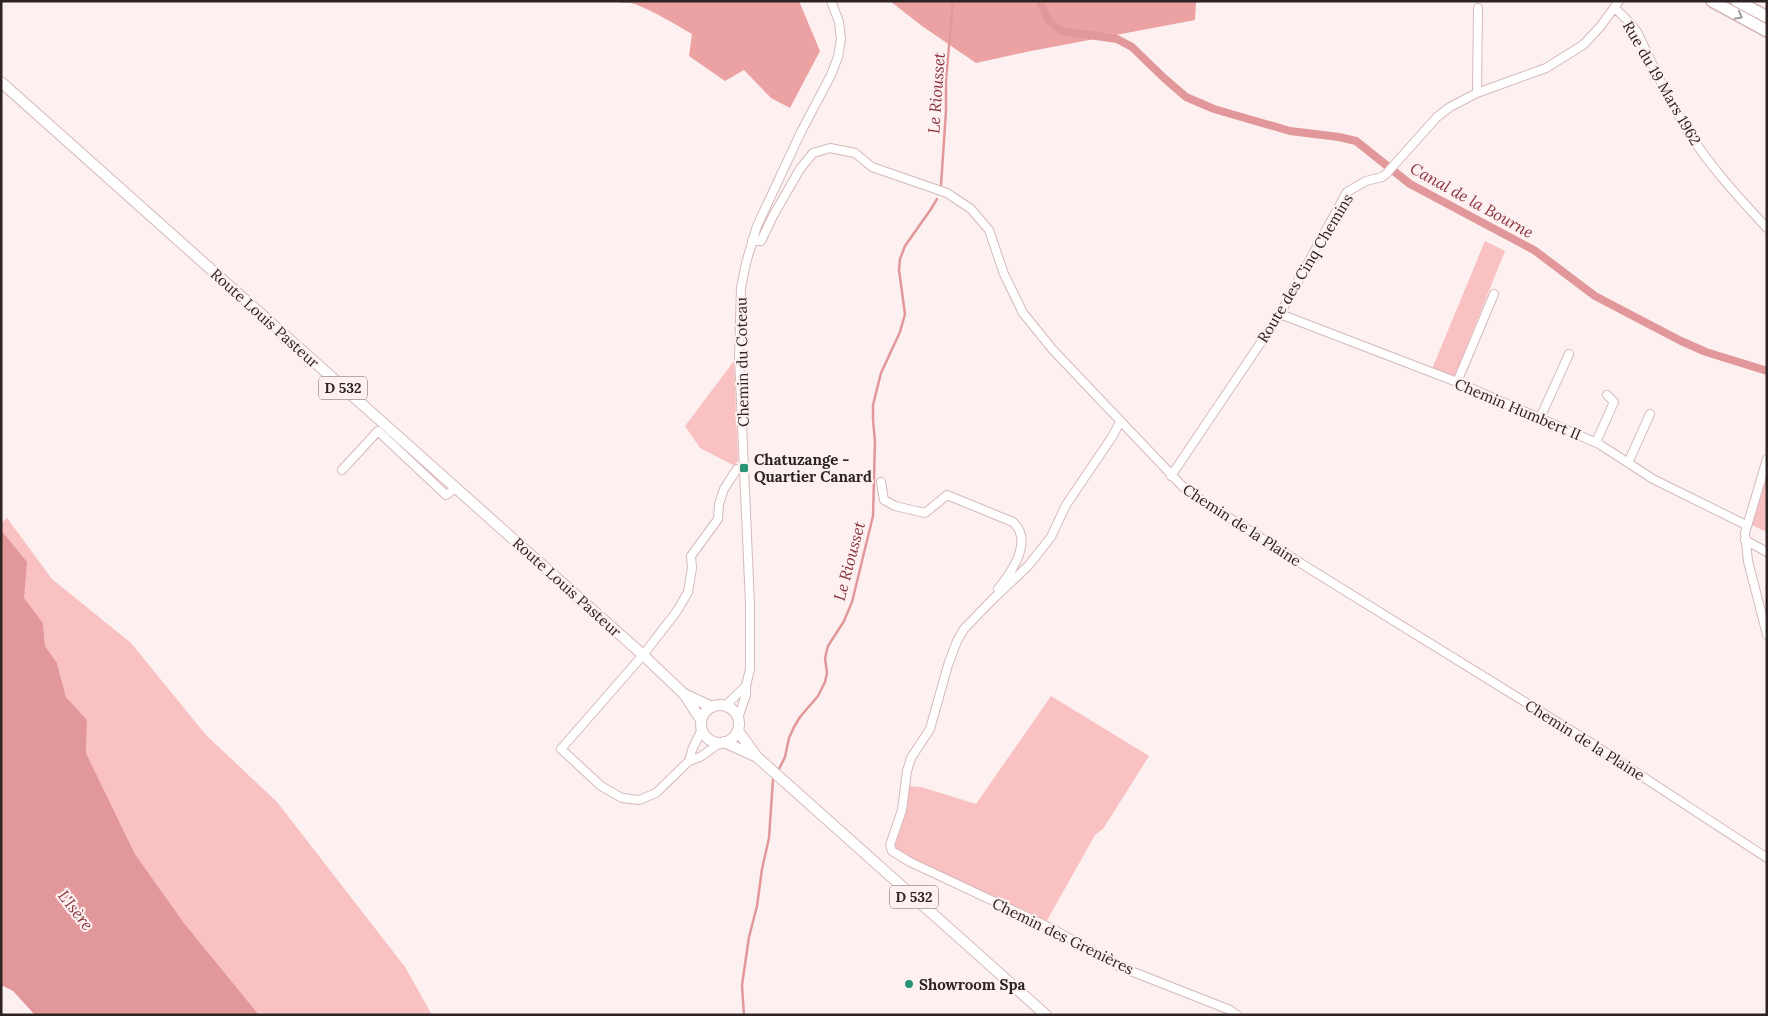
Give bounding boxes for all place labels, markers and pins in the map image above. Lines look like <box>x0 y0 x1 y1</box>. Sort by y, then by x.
place label: Chatuzange - Quartier Canard <box>754 450 872 486</box>
marker: Chatuzange - Quartier Canard <box>738 462 750 474</box>
place label: Showroom Spa <box>919 975 1025 994</box>
marker: Showroom Spa <box>903 978 915 990</box>

